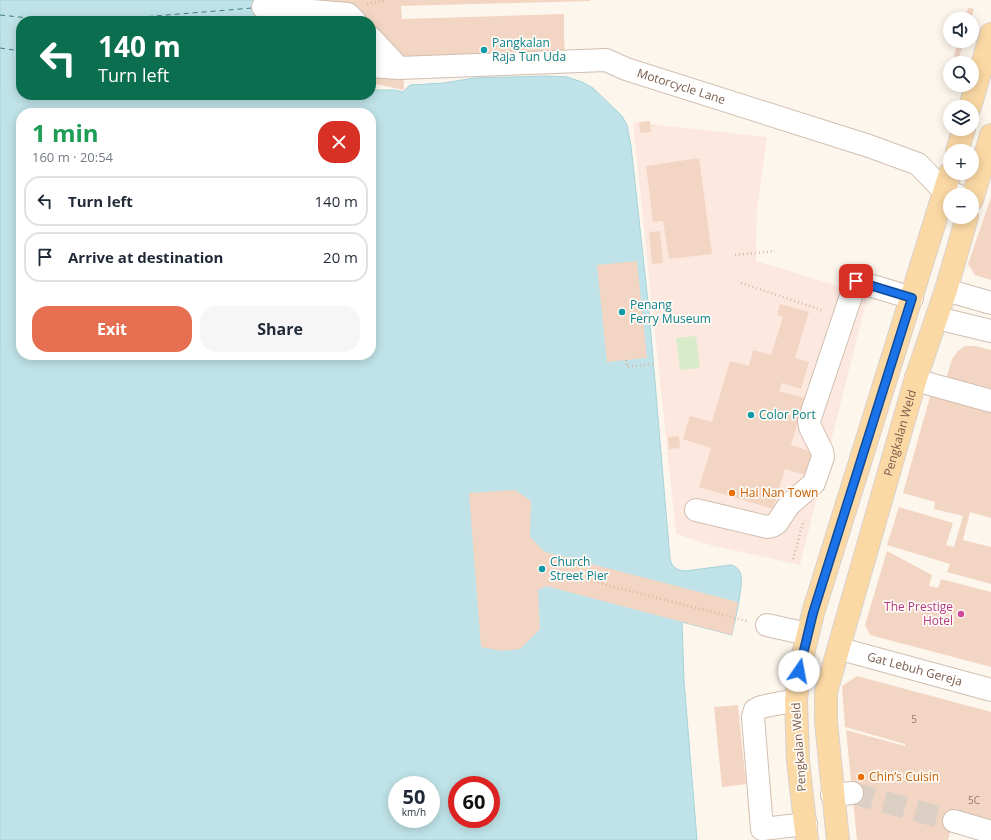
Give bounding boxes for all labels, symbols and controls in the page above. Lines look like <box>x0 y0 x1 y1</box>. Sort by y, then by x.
map controls <box>943 12 979 224</box>
button: sound <box>943 12 979 48</box>
text: 140 m <box>98 27 181 65</box>
icon: left <box>32 32 84 84</box>
place label: Pangkalan Raja Tun Uda <box>492 34 566 65</box>
marker: Pangkalan Raja Tun Uda <box>479 45 489 55</box>
button: search <box>943 56 979 92</box>
text: Turn left <box>98 63 169 87</box>
street label: Motorcycle Lane <box>635 64 728 108</box>
button: layers <box>943 100 979 136</box>
text: 1 min <box>32 116 99 149</box>
button: close <box>318 121 360 163</box>
button: + <box>943 144 979 180</box>
text: 160 m · 20:54 <box>32 148 113 166</box>
button: − <box>943 188 979 224</box>
icon: left <box>34 190 56 212</box>
text: Turn left <box>68 191 133 211</box>
text: 140 m <box>314 191 358 211</box>
icon: arrive <box>34 246 56 268</box>
text: Arrive at destination <box>68 247 223 267</box>
text: 20 m <box>323 247 358 267</box>
pin <box>839 264 873 298</box>
icon: arrive <box>845 270 867 292</box>
place label: Penang Ferry Museum <box>630 296 711 327</box>
button: Exit <box>32 306 192 352</box>
button: Share <box>200 306 360 352</box>
marker: Penang Ferry Museum <box>617 307 627 317</box>
street label: Pengkalan Weld <box>879 388 920 478</box>
place label: Color Port <box>759 406 816 423</box>
marker: Color Port <box>746 410 756 420</box>
place label: Hai Nan Town <box>740 484 818 501</box>
marker: Hai Nan Town <box>727 488 737 498</box>
place label: Church Street Pier <box>550 553 609 584</box>
marker: Church Street Pier <box>537 564 547 574</box>
place label: The Prestige Hotel <box>884 598 953 629</box>
marker: The Prestige Hotel <box>956 609 966 619</box>
street label: Gat Lebuh Gereja <box>865 648 964 690</box>
position arrow <box>778 650 820 692</box>
street label: Pengkalan Weld <box>787 702 810 792</box>
house number: 5 <box>911 712 917 726</box>
place label: Chin’s Cuisin <box>869 768 939 785</box>
marker: Chin’s Cuisin <box>856 772 866 782</box>
speed limit sign: 60 <box>448 776 500 828</box>
text: 50 <box>403 783 425 810</box>
house number: 5C <box>968 793 980 807</box>
text: km/h <box>402 805 426 819</box>

